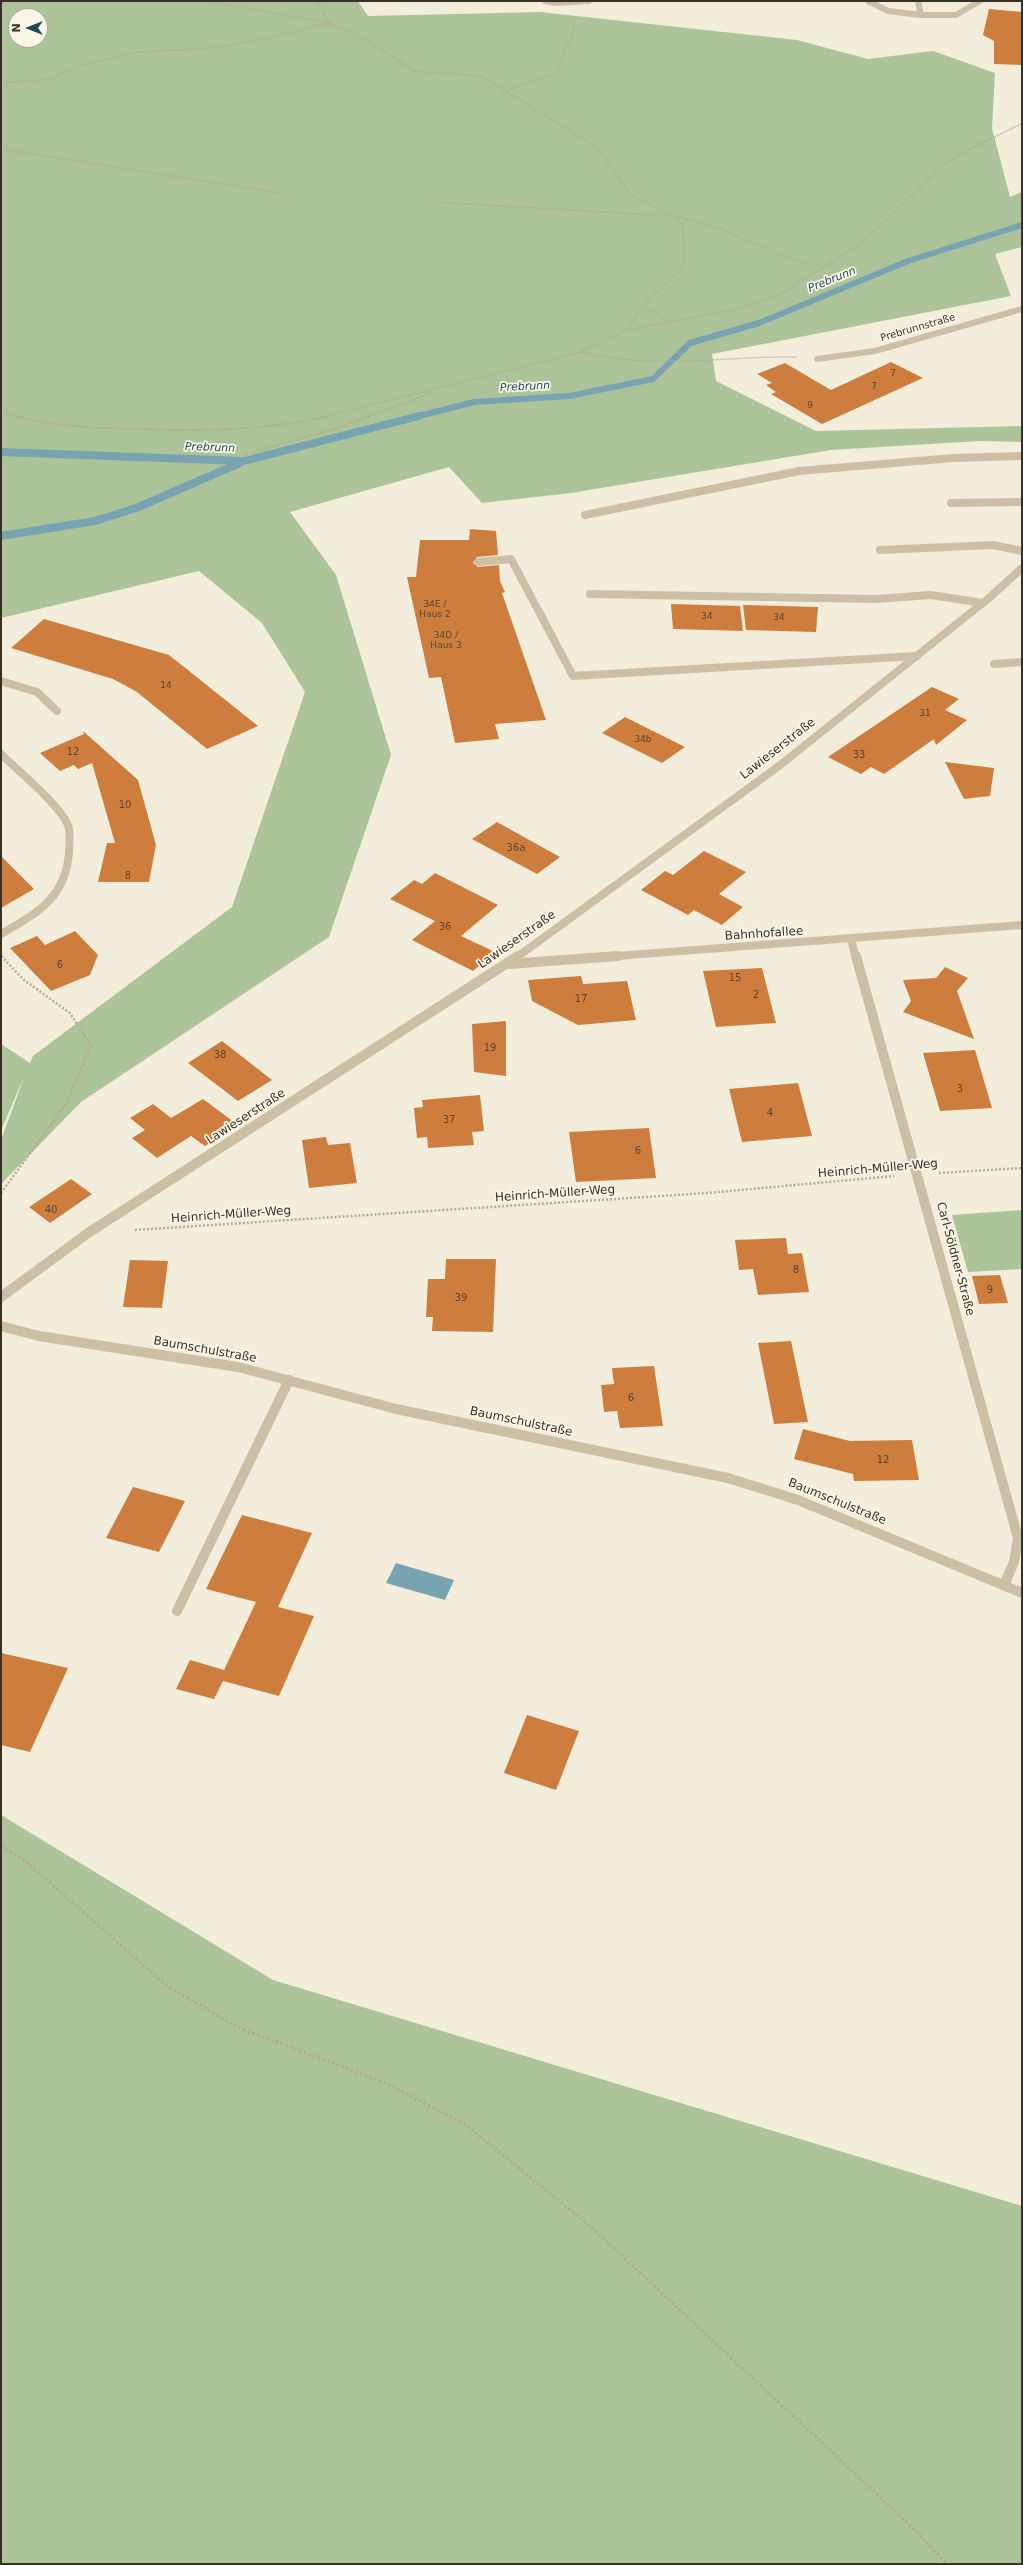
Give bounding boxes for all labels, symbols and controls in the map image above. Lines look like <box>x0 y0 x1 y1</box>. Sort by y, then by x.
north arrow <box>8 8 48 48</box>
text: N <box>10 23 23 33</box>
water label: Prebrunn <box>806 264 858 296</box>
street label: Prebrunnstraße <box>879 312 957 344</box>
house number: 7 <box>890 369 896 379</box>
water label: Prebrunn <box>500 379 550 395</box>
house number: 7 <box>871 382 877 392</box>
house number: 9 <box>807 401 813 411</box>
water label: Prebrunn <box>185 441 235 455</box>
house number: 34E / Haus 2 <box>419 600 451 621</box>
house number: 34 <box>701 612 713 622</box>
house number: 34 <box>773 613 785 623</box>
house number: 34D / Haus 3 <box>430 631 462 652</box>
house number: 14 <box>160 681 172 691</box>
house number: 31 <box>919 709 931 719</box>
street label: Lawieserstraße <box>738 715 818 783</box>
house number: 34b <box>634 735 652 745</box>
house number: 12 <box>67 746 79 758</box>
house number: 33 <box>853 749 865 761</box>
house number: 10 <box>119 799 131 811</box>
house number: 36a <box>507 842 525 854</box>
house number: 8 <box>125 870 131 882</box>
street label: Lawieserstraße <box>475 908 559 972</box>
house number: 36 <box>439 921 451 933</box>
street label: Bahnhofallee <box>724 924 804 944</box>
house number: 6 <box>57 959 63 971</box>
house number: 15 <box>729 972 741 984</box>
house number: 2 <box>753 989 759 1001</box>
house number: 17 <box>575 993 587 1005</box>
house number: 19 <box>484 1042 496 1054</box>
house number: 38 <box>214 1049 226 1061</box>
house number: 3 <box>957 1083 963 1095</box>
street label: Lawieserstraße <box>204 1086 288 1148</box>
house number: 4 <box>767 1107 773 1119</box>
house number: 37 <box>443 1114 455 1126</box>
house number: 6 <box>635 1145 641 1157</box>
street label: Heinrich-Müller-Weg <box>817 1157 939 1181</box>
street label: Heinrich-Müller-Weg <box>494 1183 616 1205</box>
street label: Carl-Söldner-Straße <box>933 1200 977 1318</box>
house number: 40 <box>45 1204 57 1216</box>
street label: Heinrich-Müller-Weg <box>170 1204 292 1226</box>
house number: 8 <box>793 1264 799 1276</box>
house number: 9 <box>987 1284 993 1296</box>
house number: 39 <box>455 1292 467 1304</box>
street label: Baumschulstraße <box>152 1334 258 1366</box>
house number: 6 <box>628 1392 634 1404</box>
street label: Baumschulstraße <box>468 1404 574 1440</box>
house number: 12 <box>877 1454 889 1466</box>
street label: Baumschulstraße <box>786 1476 888 1528</box>

